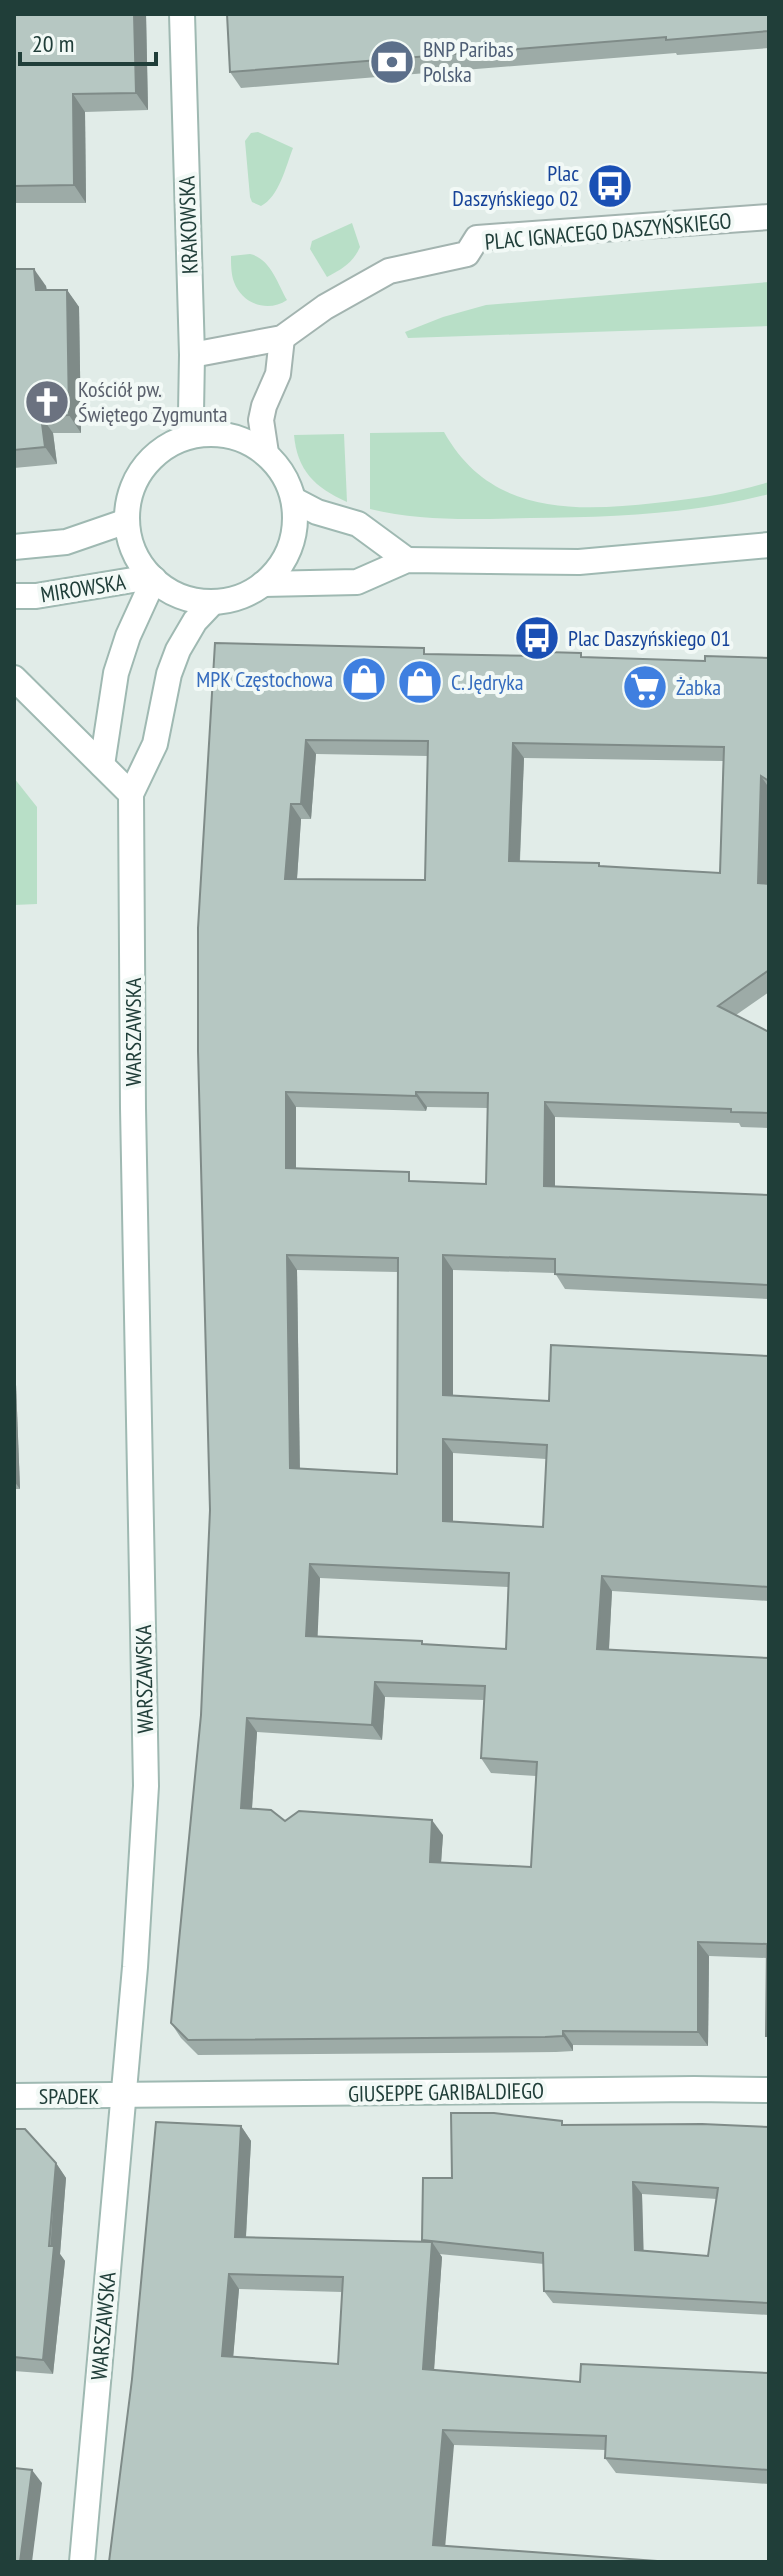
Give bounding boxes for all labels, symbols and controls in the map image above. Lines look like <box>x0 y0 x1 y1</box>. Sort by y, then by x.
scale bar <box>20 16 156 66</box>
text: 20 m <box>32 28 74 59</box>
place label: BNP Paribas Polska <box>423 35 514 88</box>
bank icon: BNP Paribas Polska <box>368 38 416 86</box>
place label: Plac Daszyńskiego 02 <box>452 159 579 212</box>
bus stop icon: Plac Daszyńskiego 02 <box>586 162 634 210</box>
street label: KRAKOWSKA <box>172 175 204 275</box>
street label: PLAC IGNACEGO DASZYŃSKIEGO <box>483 206 733 256</box>
place label: Kościół pw. Świętego Zygmunta <box>78 375 228 428</box>
church icon: Kościół pw. Świętego Zygmunta <box>23 378 71 426</box>
street label: MIROWSKA <box>38 567 128 609</box>
bus stop icon: Plac Daszyńskiego 01 <box>513 614 561 662</box>
place label: Plac Daszyńskiego 01 <box>568 624 731 652</box>
shop icon: MPK Częstochowa <box>340 655 388 703</box>
shop icon: C. Jędryka <box>396 658 444 706</box>
supermarket icon: Żabka <box>621 663 669 711</box>
place label: MPK Częstochowa <box>196 665 333 693</box>
place label: C. Jędryka <box>451 668 524 696</box>
place label: Żabka <box>676 673 721 701</box>
street label: WARSZAWSKA <box>119 977 147 1086</box>
street label: WARSZAWSKA <box>129 1624 159 1734</box>
street label: GIUSEPPE GARIBALDIEGO <box>348 2076 544 2108</box>
street label: SPADEK <box>39 2082 99 2110</box>
street label: WARSZAWSKA <box>84 2270 122 2381</box>

